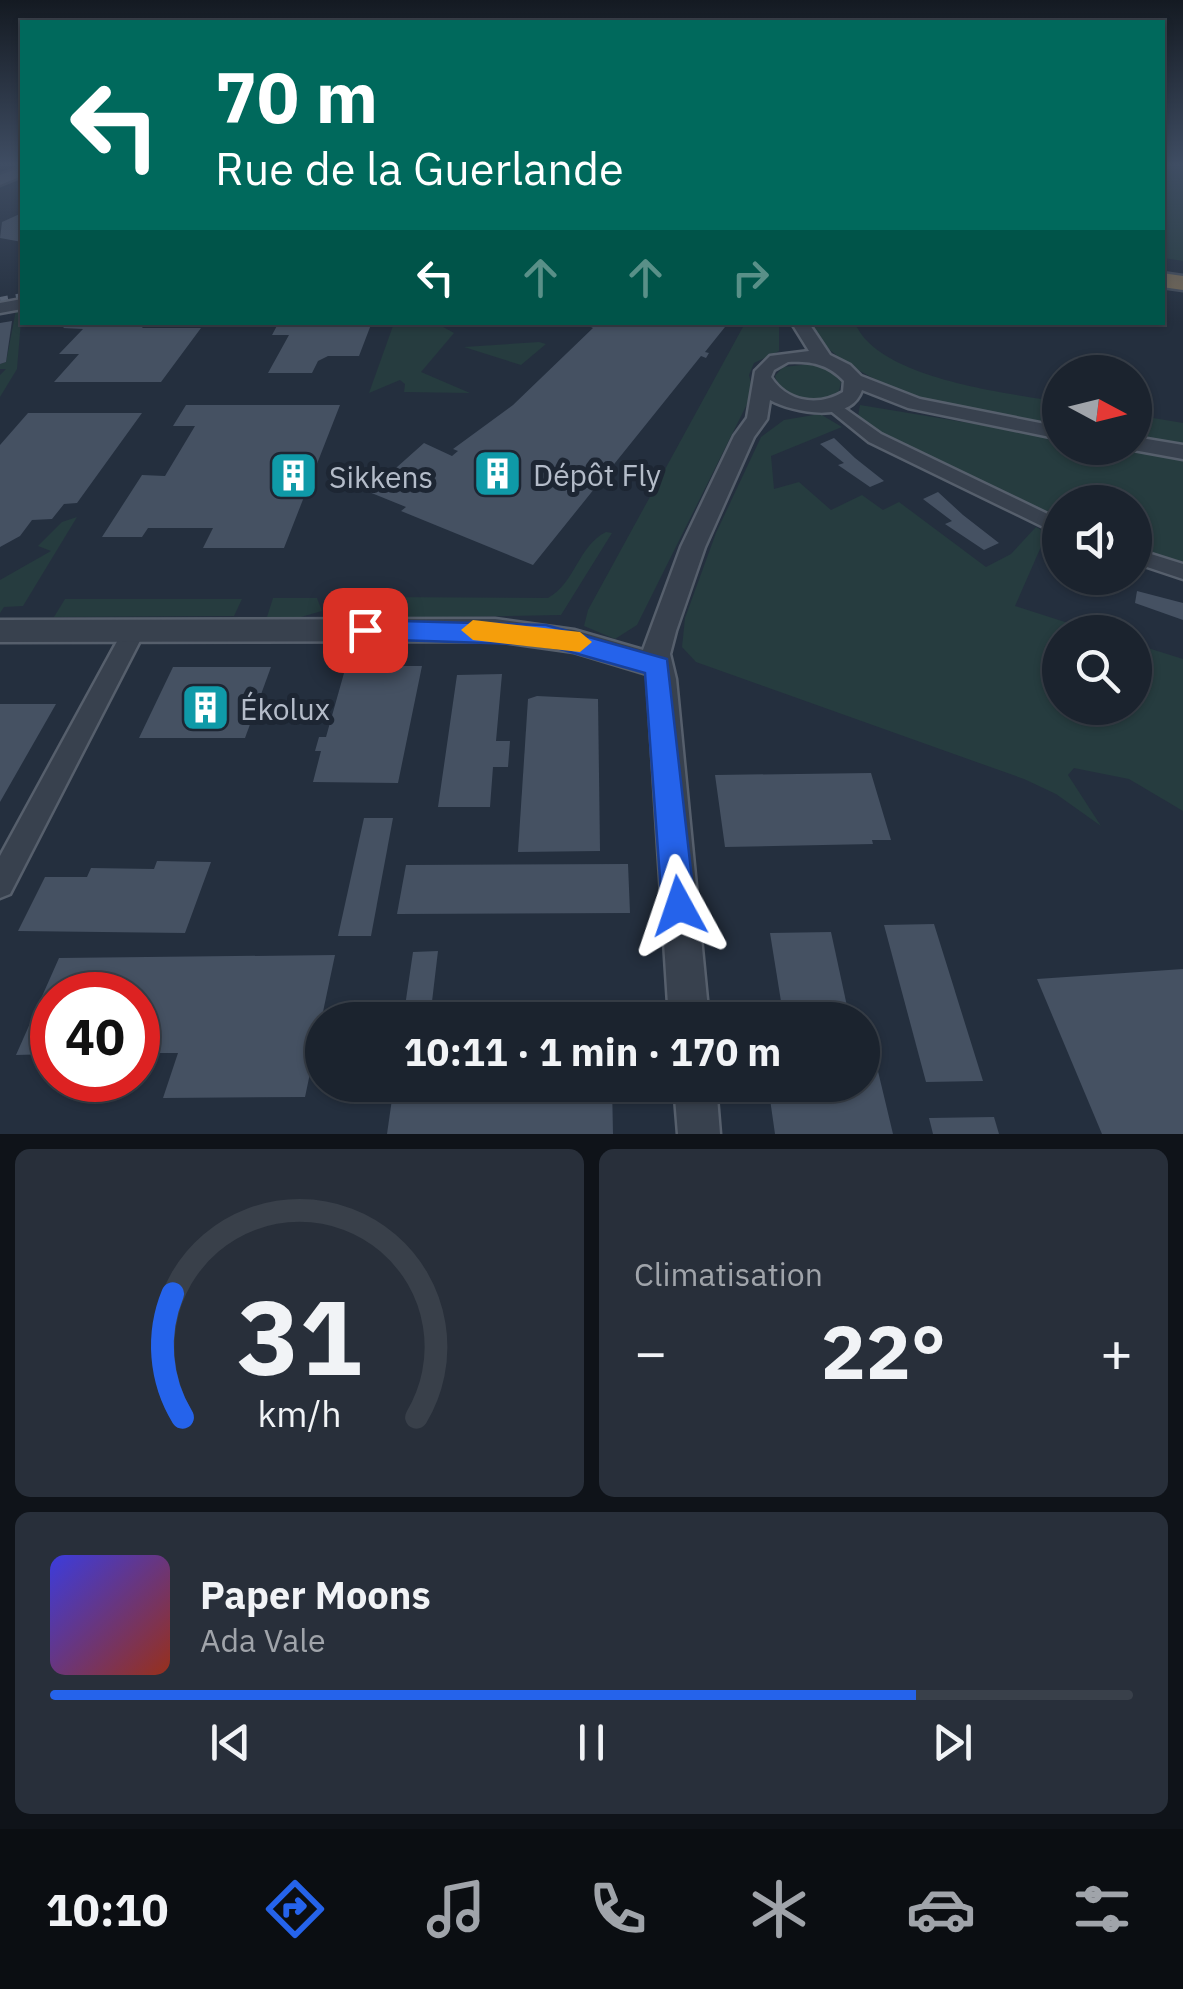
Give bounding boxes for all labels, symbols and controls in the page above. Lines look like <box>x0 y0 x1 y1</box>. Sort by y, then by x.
text: 70 m <box>215 51 378 142</box>
icon: left <box>50 60 180 190</box>
text: Rue de la Guerlande <box>215 139 624 197</box>
icon: left <box>408 250 463 305</box>
icon: ahead <box>513 250 568 305</box>
icon: ahead <box>618 250 673 305</box>
icon: right <box>723 250 778 305</box>
north arrow <box>1042 355 1152 465</box>
map controls <box>1042 355 1152 725</box>
building icon: Dépôt Fly <box>472 448 524 500</box>
building icon: Sikkens <box>268 450 320 502</box>
place label: Dépôt Fly <box>533 455 661 494</box>
place label: Sikkens <box>329 457 433 496</box>
button: sound <box>1042 485 1152 595</box>
pin <box>323 588 408 673</box>
icon: arrive <box>338 603 393 658</box>
button: search <box>1042 615 1152 725</box>
building icon: Ékolux <box>179 682 231 734</box>
place label: Ékolux <box>240 689 330 728</box>
position arrow <box>627 854 731 958</box>
speed limit sign: 40 <box>30 972 160 1102</box>
text: 10:11 · 1 min · 170 m <box>404 1027 781 1076</box>
text: Climatisation <box>634 1253 823 1295</box>
text: 31 <box>237 1268 362 1404</box>
text: 22° <box>821 1302 946 1400</box>
text: − <box>634 1316 667 1387</box>
text: + <box>1100 1316 1133 1387</box>
text: km/h <box>257 1390 342 1437</box>
text: Paper Moons <box>200 1570 431 1619</box>
text: Ada Vale <box>200 1619 326 1661</box>
icon: previous <box>203 1715 258 1770</box>
icon: pause <box>564 1715 619 1770</box>
icon: next <box>925 1715 980 1770</box>
icon: directions <box>260 1874 330 1944</box>
icon: music <box>421 1874 491 1944</box>
icon: phone <box>583 1874 653 1944</box>
icon: climate <box>744 1874 814 1944</box>
icon: car <box>906 1874 976 1944</box>
icon: filters <box>1067 1874 1137 1944</box>
text: 10:10 <box>46 1880 169 1938</box>

